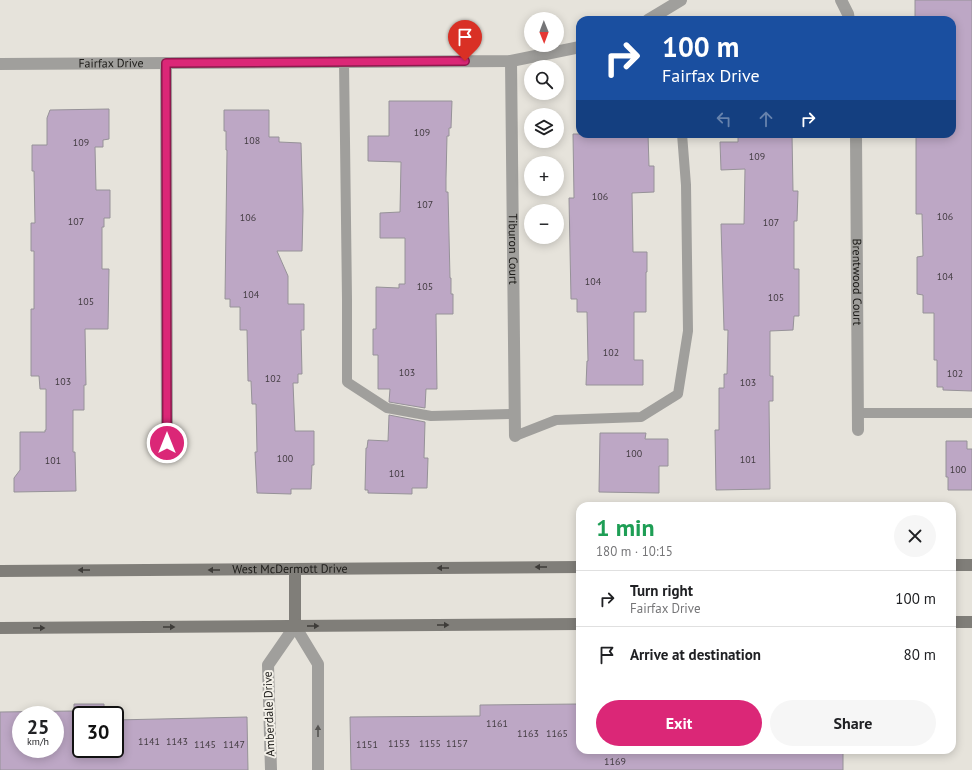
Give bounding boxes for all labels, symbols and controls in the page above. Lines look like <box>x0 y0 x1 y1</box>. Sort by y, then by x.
north arrow <box>524 12 564 52</box>
map controls <box>524 12 564 244</box>
pin <box>448 20 482 61</box>
icon: arrive <box>454 26 476 48</box>
text: 100 m <box>662 28 739 65</box>
icon: right <box>596 32 648 84</box>
street label: Fairfax Drive <box>78 55 144 71</box>
button: search <box>524 60 564 100</box>
text: Fairfax Drive <box>662 64 760 87</box>
button: layers <box>524 108 564 148</box>
icon: left <box>713 108 735 130</box>
icon: ahead <box>755 108 777 130</box>
icon: right <box>797 108 819 130</box>
house number: 109 <box>414 126 430 139</box>
house number: 108 <box>244 134 260 147</box>
house number: 109 <box>73 136 89 149</box>
house number: 109 <box>749 150 765 163</box>
button: + <box>524 156 564 196</box>
house number: 106 <box>592 190 608 203</box>
house number: 107 <box>417 198 433 211</box>
button: − <box>524 204 564 244</box>
house number: 106 <box>937 210 953 223</box>
house number: 106 <box>240 211 256 224</box>
street label: Tiburon Court <box>506 213 521 285</box>
house number: 107 <box>68 215 84 228</box>
house number: 107 <box>763 216 779 229</box>
street label: Brentwood Court <box>850 238 865 326</box>
house number: 104 <box>937 270 954 283</box>
house number: 104 <box>585 275 602 288</box>
house number: 105 <box>417 280 433 293</box>
house number: 104 <box>243 288 260 301</box>
house number: 105 <box>768 291 784 304</box>
house number: 105 <box>78 295 94 308</box>
house number: 102 <box>603 346 619 359</box>
house number: 103 <box>399 366 415 379</box>
house number: 102 <box>947 367 963 380</box>
house number: 102 <box>265 372 281 385</box>
house number: 103 <box>55 375 71 388</box>
house number: 103 <box>740 376 756 389</box>
position arrow <box>146 422 188 464</box>
house number: 100 <box>626 447 643 460</box>
house number: 100 <box>277 452 294 465</box>
house number: 101 <box>740 453 756 466</box>
house number: 101 <box>45 454 61 467</box>
house number: 100 <box>950 463 967 476</box>
house number: 101 <box>389 467 405 480</box>
text: 1 min <box>596 512 655 543</box>
button: close <box>894 515 936 557</box>
text: 180 m · 10:15 <box>596 543 673 560</box>
street label: West McDermott Drive <box>232 561 348 576</box>
one-way arrow <box>534 564 547 570</box>
one-way arrow <box>436 565 449 571</box>
one-way arrow <box>78 567 90 574</box>
one-way arrow <box>207 567 220 573</box>
text: Turn right <box>630 581 693 600</box>
icon: right <box>596 588 618 610</box>
text: 100 m <box>895 589 936 608</box>
text: Fairfax Drive <box>630 600 701 617</box>
one-way arrow <box>437 622 450 628</box>
one-way arrow <box>307 623 320 629</box>
one-way arrow <box>163 624 176 630</box>
one-way arrow <box>33 625 46 631</box>
icon: arrive <box>596 644 618 666</box>
text: Arrive at destination <box>630 645 761 664</box>
text: 80 m <box>903 645 936 664</box>
street label: Amberdale Drive <box>260 671 277 757</box>
button: Exit <box>596 700 762 746</box>
button: Share <box>770 700 936 746</box>
speed limit sign: 30 <box>72 706 124 758</box>
text: 25 <box>27 714 49 740</box>
house number: 1161 <box>486 717 508 730</box>
one-way arrow <box>315 724 321 737</box>
house number: 1163 <box>517 727 539 740</box>
house number: 1165 <box>546 727 568 740</box>
text: km/h <box>27 735 49 748</box>
house number: 1141 <box>138 735 160 748</box>
house number: 1143 <box>166 735 188 748</box>
house number: 1153 <box>388 737 410 750</box>
house number: 1155 <box>419 737 441 750</box>
house number: 1157 <box>446 737 468 750</box>
house number: 1145 <box>194 738 216 751</box>
house number: 1147 <box>223 738 245 751</box>
house number: 1151 <box>356 738 378 751</box>
house number: 1169 <box>604 755 626 768</box>

